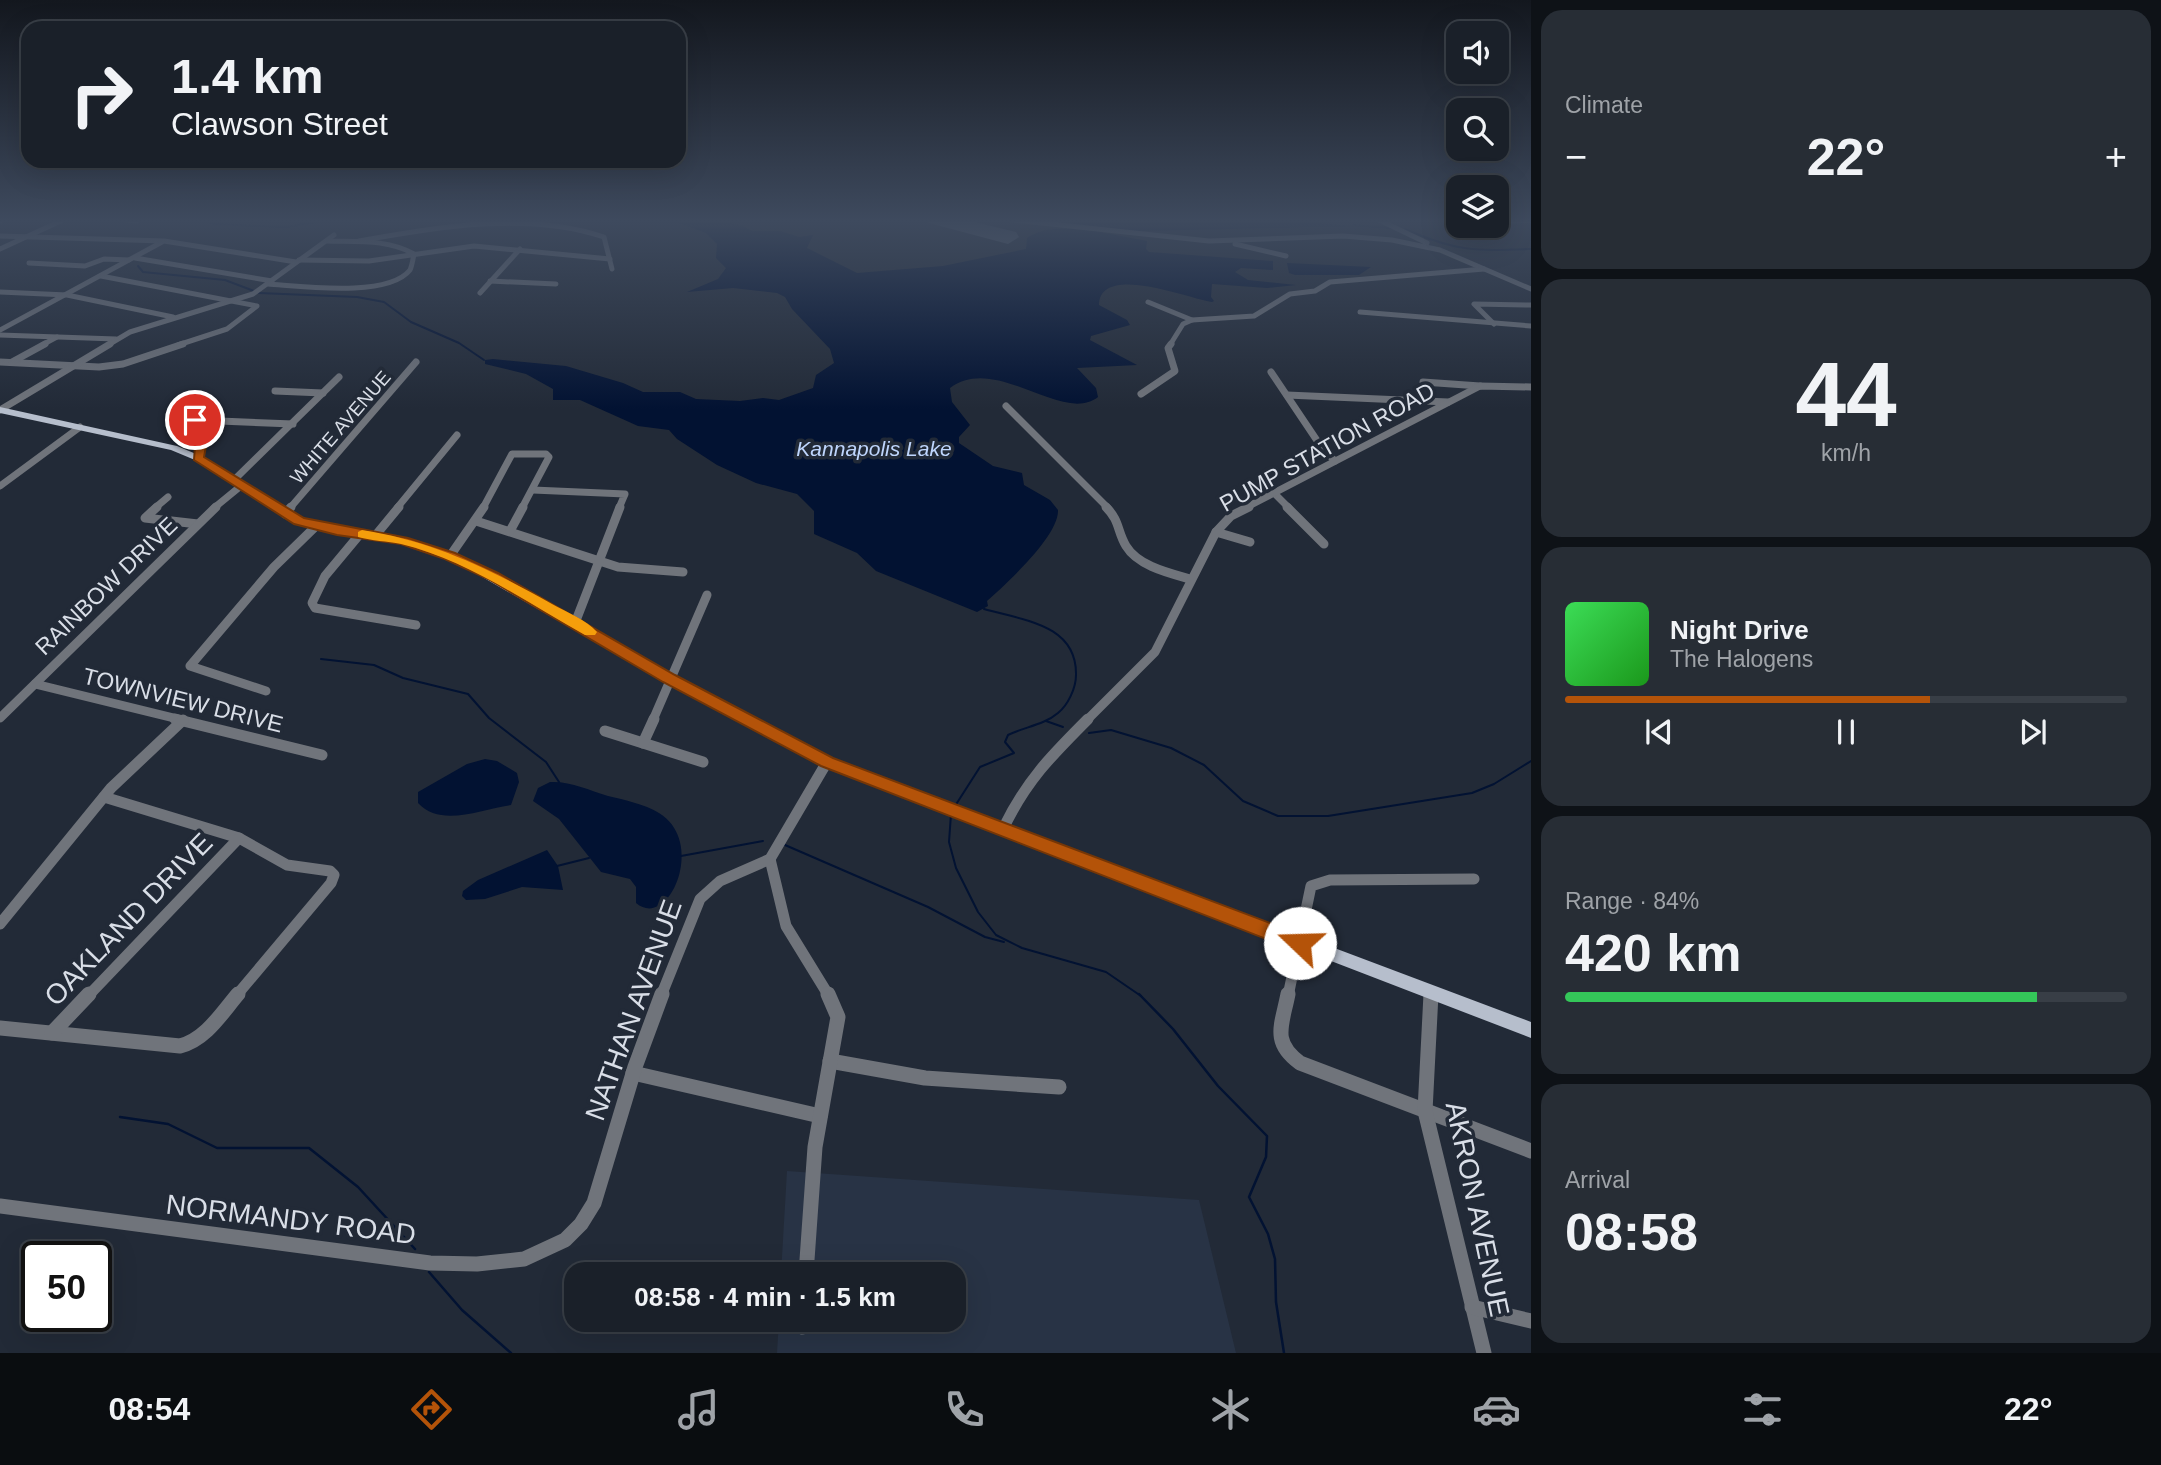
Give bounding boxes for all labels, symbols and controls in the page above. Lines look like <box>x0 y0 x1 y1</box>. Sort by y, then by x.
map controls <box>1446 21 1509 238</box>
button: sound <box>1446 21 1509 84</box>
icon: right <box>56 49 147 140</box>
text: 1.4 km <box>171 49 324 103</box>
text: Climate <box>1565 92 1643 118</box>
button: search <box>1446 98 1509 161</box>
text: Clawson Street <box>171 106 388 142</box>
text: 22° <box>1807 128 1885 186</box>
text: − <box>1565 136 1587 178</box>
text: + <box>2105 136 2127 178</box>
button: layers <box>1446 175 1509 238</box>
text: 44 <box>1795 344 1897 445</box>
street label: WHITE AVENUE <box>286 367 395 488</box>
street label: PUMP STATION ROAD <box>1215 377 1439 517</box>
pin <box>165 390 225 450</box>
icon: arrive <box>176 401 214 439</box>
water label: Kannapolis Lake <box>796 437 952 460</box>
text: km/h <box>1821 440 1871 466</box>
street label: RAINBOW DRIVE <box>30 512 182 660</box>
text: Night Drive <box>1670 615 1809 645</box>
text: The Halogens <box>1670 646 1813 672</box>
street label: TOWNVIEW DRIVE <box>80 663 286 737</box>
icon: previous <box>1640 713 1678 751</box>
icon: pause <box>1827 713 1865 751</box>
icon: next <box>2014 713 2052 751</box>
street label: OAKLAND DRIVE <box>38 827 218 1012</box>
text: Range · 84% <box>1565 888 1699 914</box>
street label: NATHAN AVENUE <box>579 896 688 1125</box>
position arrow <box>1263 906 1337 980</box>
text: 420 km <box>1565 924 1741 982</box>
street label: AKRON AVENUE <box>1440 1099 1515 1319</box>
text: Arrival <box>1565 1167 1630 1193</box>
street label: NORMANDY ROAD <box>164 1189 418 1250</box>
text: 08:58 <box>1565 1203 1698 1261</box>
speed limit sign: 50 <box>21 1241 112 1332</box>
text: 08:58 · 4 min · 1.5 km <box>634 1282 896 1312</box>
icon: directions <box>407 1385 456 1434</box>
icon: music <box>674 1385 723 1434</box>
icon: phone <box>940 1385 989 1434</box>
icon: climate <box>1206 1385 1255 1434</box>
icon: car <box>1472 1385 1521 1434</box>
icon: filters <box>1738 1385 1787 1434</box>
text: 08:54 <box>109 1391 190 1427</box>
text: 22° <box>2004 1391 2052 1427</box>

